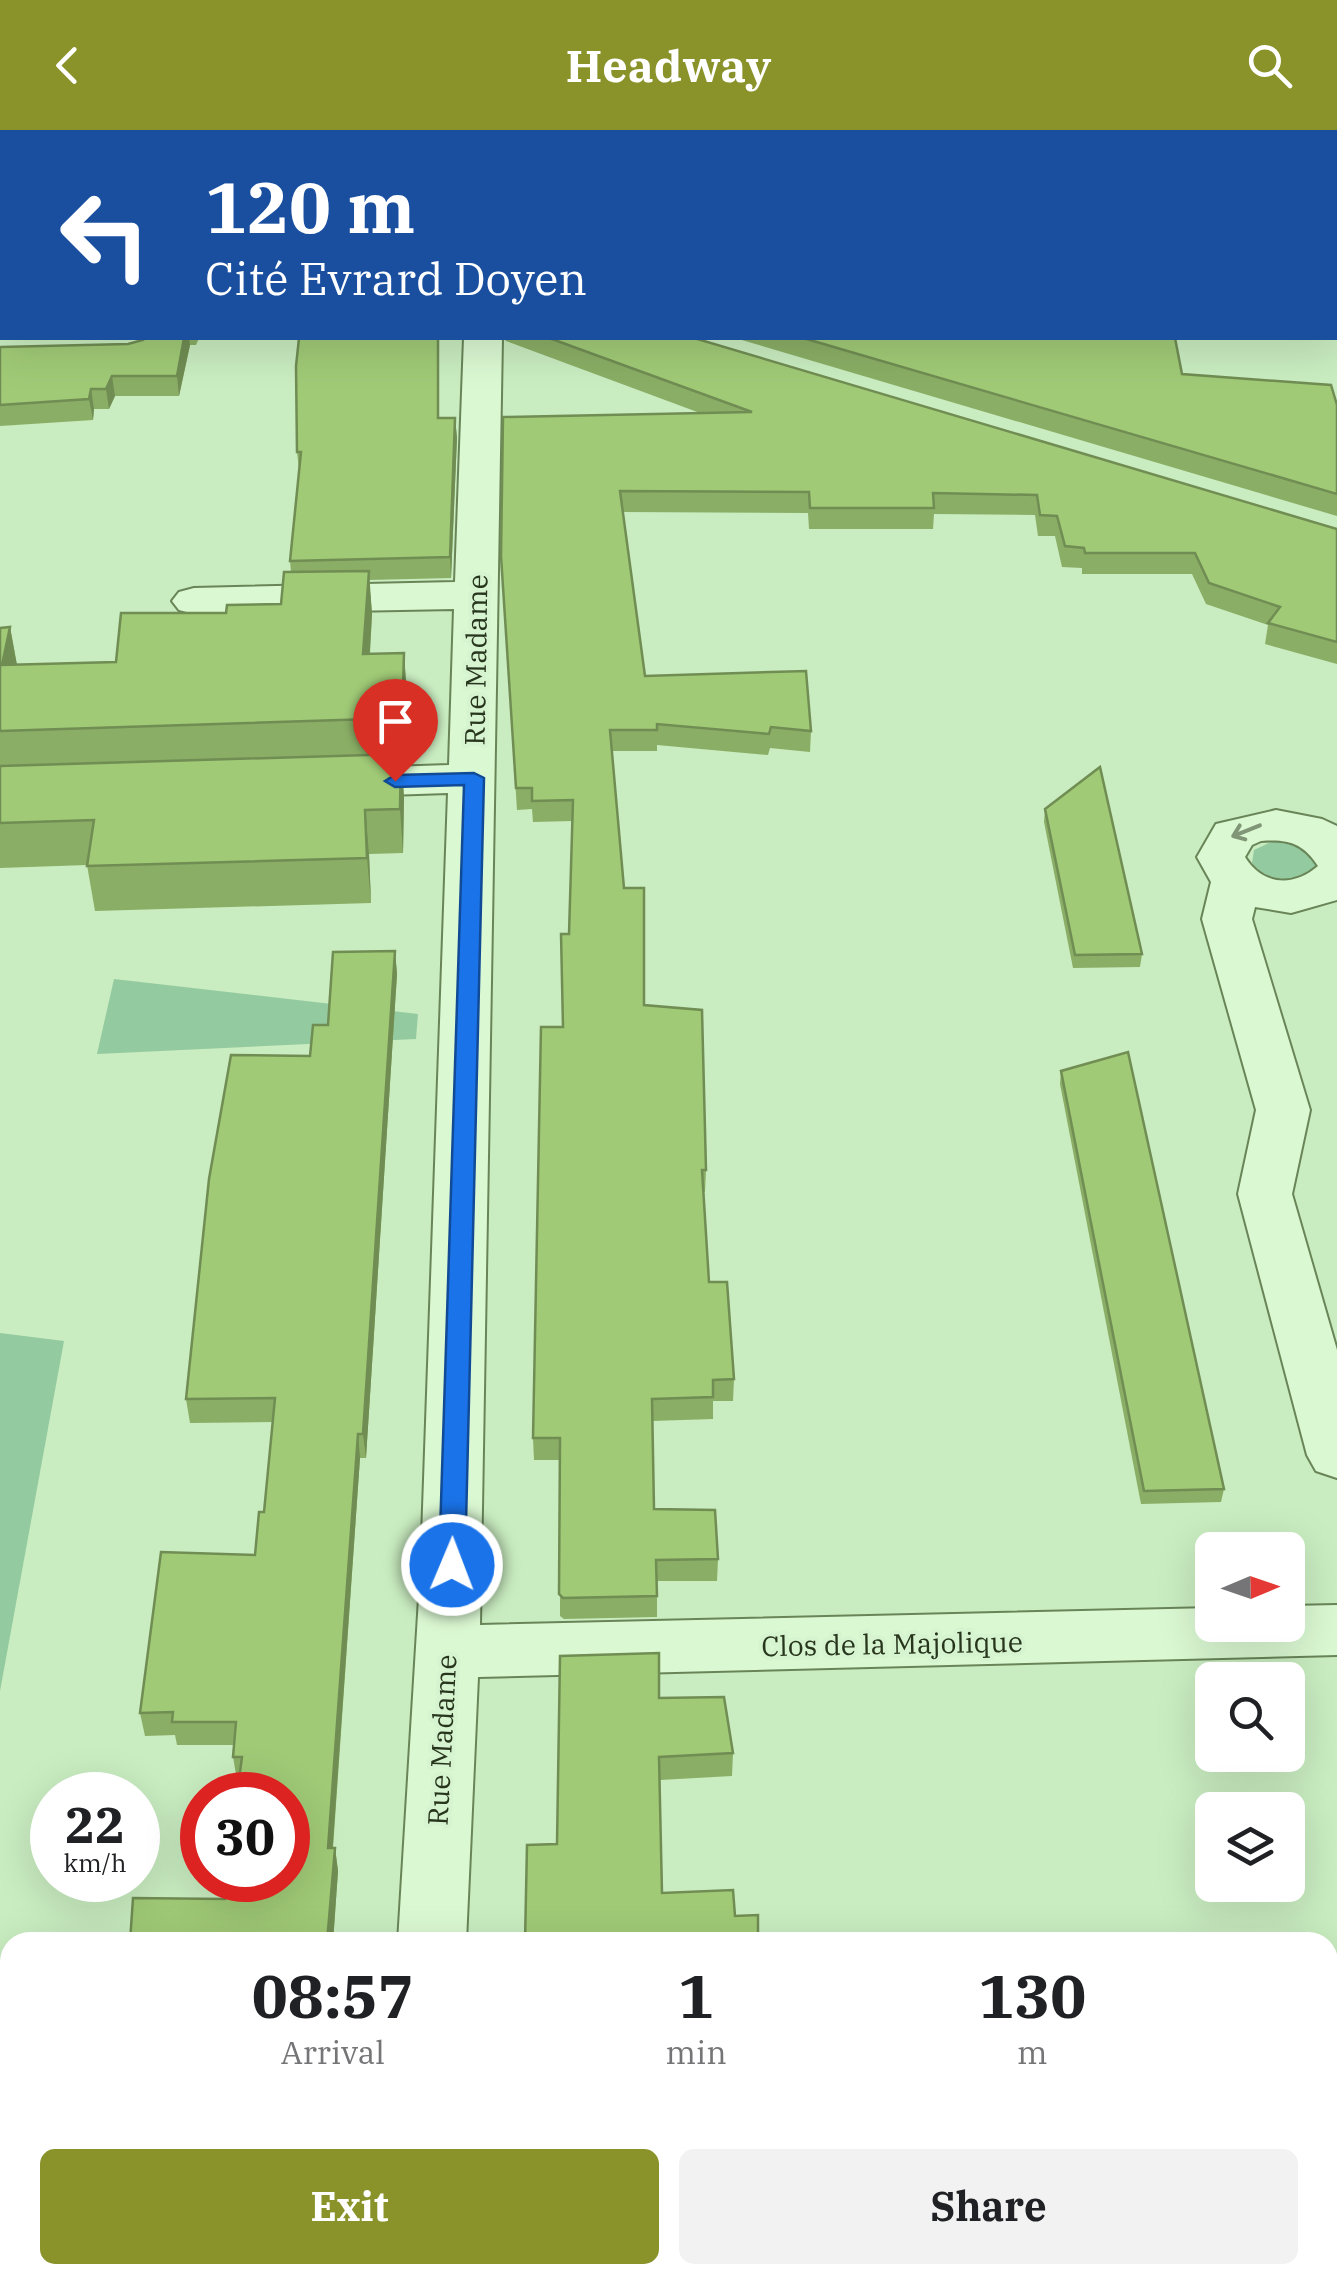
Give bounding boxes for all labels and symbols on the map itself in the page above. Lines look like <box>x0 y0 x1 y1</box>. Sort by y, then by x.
street label: Rue Madame <box>456 574 495 746</box>
pin <box>353 679 438 782</box>
one-way arrow <box>1231 824 1262 842</box>
position arrow <box>400 1513 504 1617</box>
north arrow <box>1195 1532 1305 1642</box>
street label: Clos de la Majolique <box>761 1623 1023 1664</box>
street label: Rue Madame <box>419 1654 464 1826</box>
speed limit sign: 30 <box>180 1772 310 1902</box>

